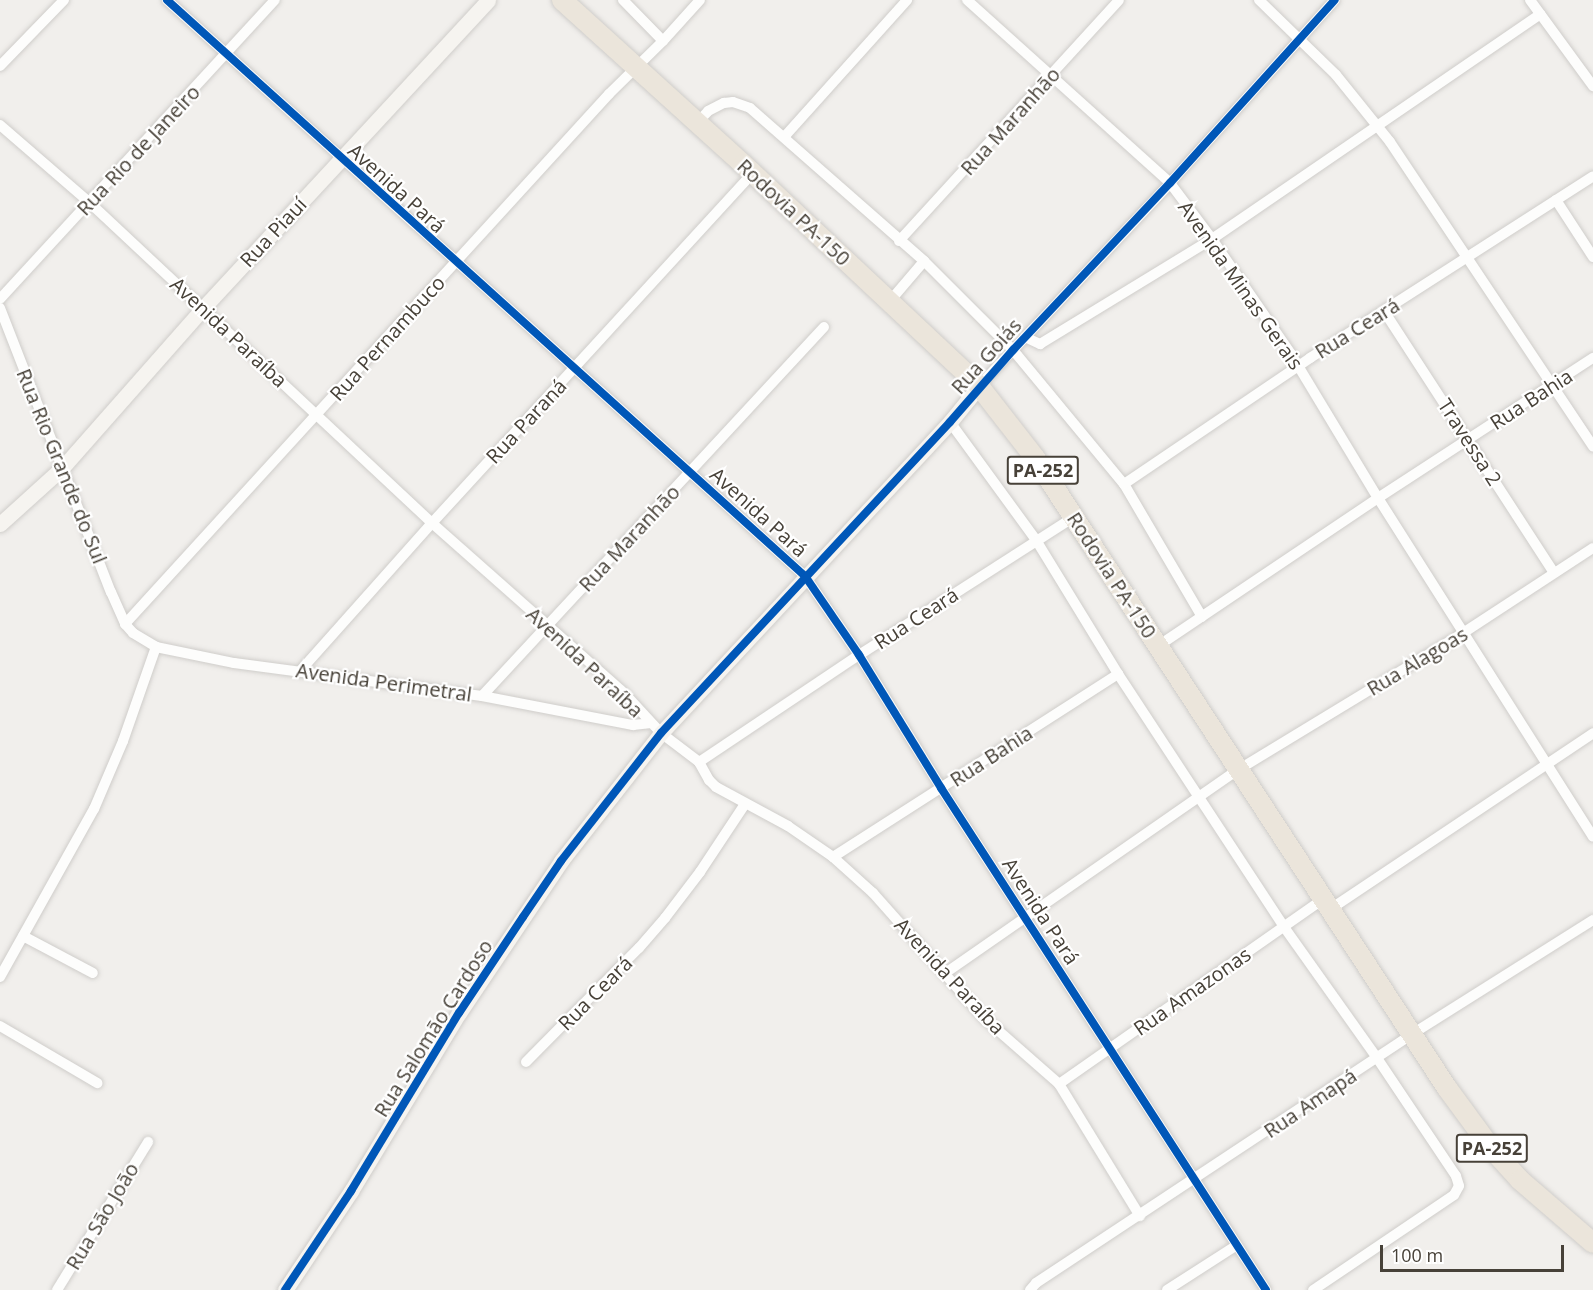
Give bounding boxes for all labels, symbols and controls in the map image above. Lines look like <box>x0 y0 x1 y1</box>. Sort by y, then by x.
street label: Rua Maranhão <box>955 62 1065 180</box>
street label: Rua Rio de Janeiro <box>71 80 205 220</box>
street label: Avenida Pará <box>344 138 450 238</box>
street label: Rodovia PA-150 <box>733 154 855 270</box>
street label: Rua Piauí <box>235 192 311 272</box>
street label: Avenida Minas Gerais <box>1174 196 1308 374</box>
street label: Rua Pernambuco <box>324 270 450 406</box>
street label: Avenida Paraíba <box>166 272 292 392</box>
street label: Rua Ceará <box>1310 293 1404 363</box>
street label: Rua Goiás <box>946 313 1026 399</box>
street label: Rua Bahia <box>1485 364 1577 434</box>
street label: Rua Rio Grande do Sul <box>12 365 112 567</box>
street label: Rua Paraná <box>481 374 571 468</box>
street label: Travessa 2 <box>1433 394 1507 490</box>
road number: PA-252 <box>1006 455 1080 485</box>
street label: Avenida Pará <box>706 462 812 562</box>
street label: Rua Maranhão <box>574 480 684 596</box>
street label: Rodovia PA-150 <box>1062 507 1162 643</box>
street label: Rua Ceará <box>870 582 962 654</box>
street label: Avenida Paraíba <box>522 602 648 722</box>
street label: Rua Alagoas <box>1362 622 1472 700</box>
street label: Avenida Perimetral <box>294 658 474 706</box>
street label: Rua Bahia <box>945 721 1037 791</box>
street label: Avenida Pará <box>998 853 1084 969</box>
street label: Avenida Paraíba <box>890 913 1010 1039</box>
street label: Rua Salomão Cardoso <box>369 935 497 1121</box>
street label: Rua Amazonas <box>1129 942 1255 1040</box>
street label: Rua Ceará <box>553 951 637 1035</box>
street label: Rua Amapá <box>1259 1063 1361 1143</box>
road number: PA-252 <box>1454 1133 1530 1163</box>
street label: Rua São João <box>61 1158 143 1274</box>
scale bar <box>1383 1233 1568 1271</box>
text: 100 m <box>1391 1243 1443 1267</box>

